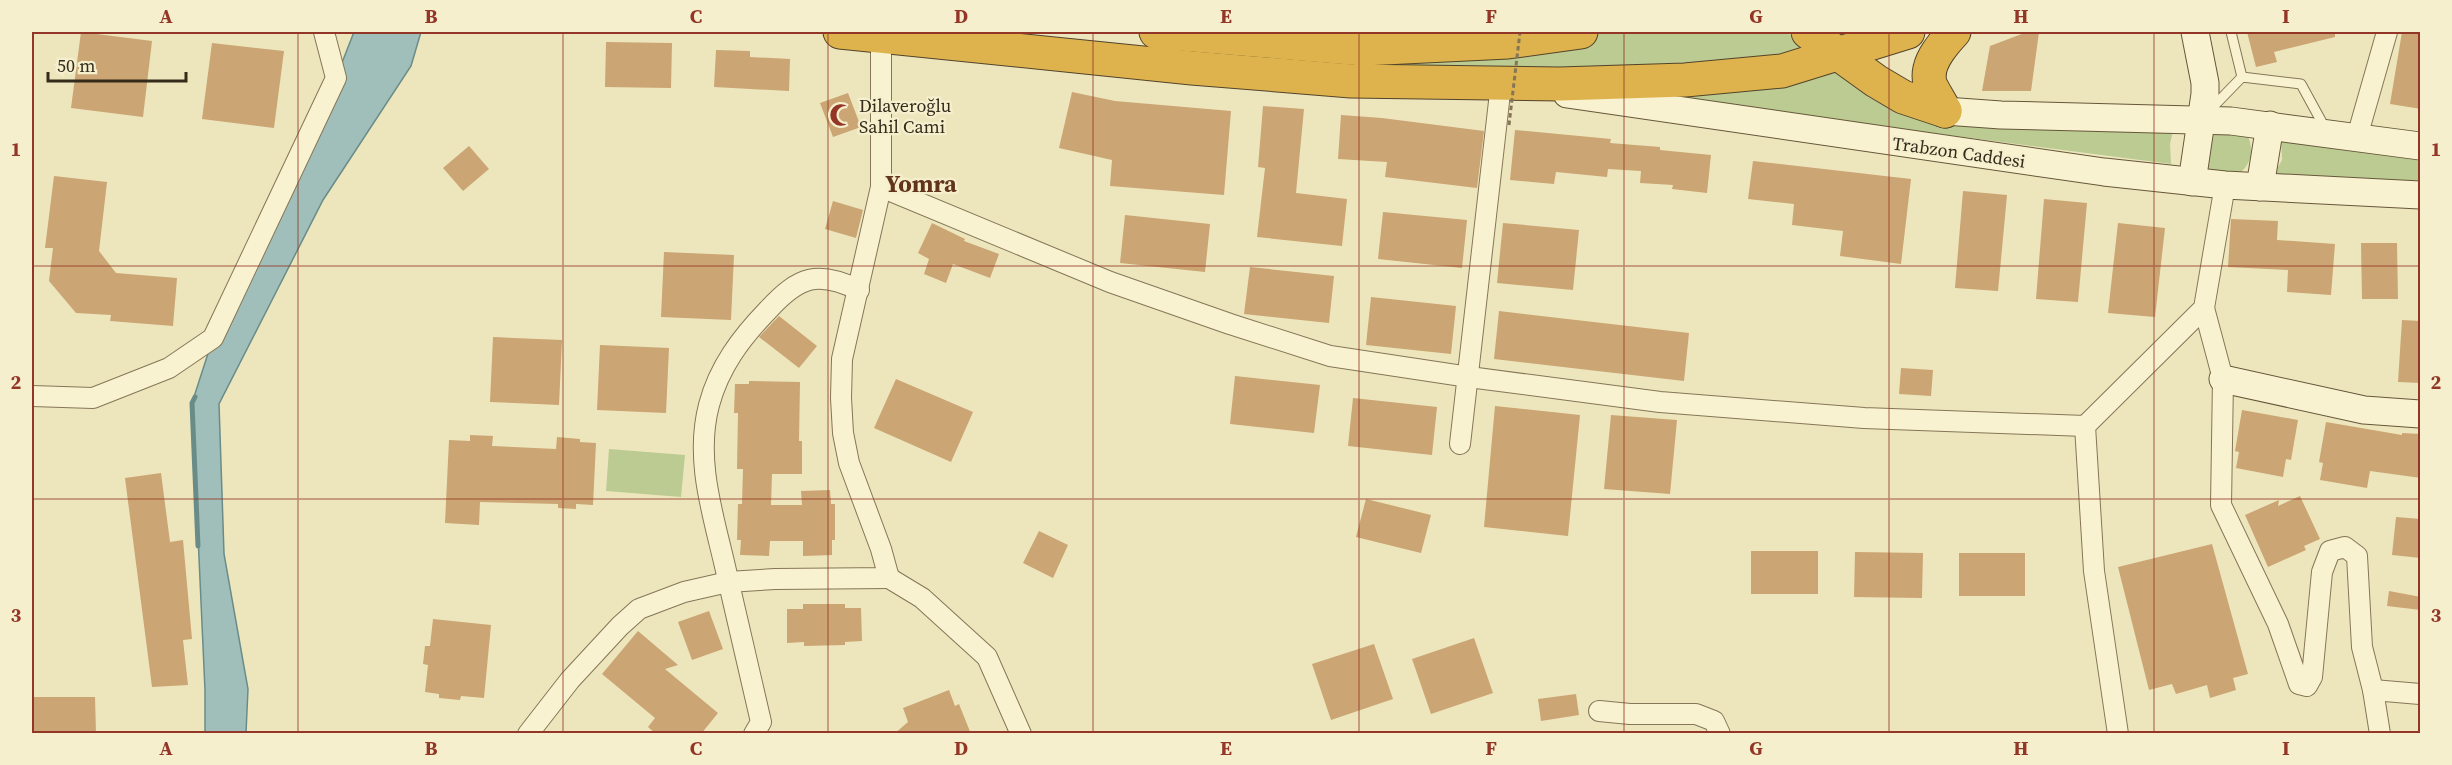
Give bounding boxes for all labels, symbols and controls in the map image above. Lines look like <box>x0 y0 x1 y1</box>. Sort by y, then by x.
text: A <box>159 2 173 30</box>
text: B <box>424 2 438 30</box>
text: C <box>690 2 702 30</box>
text: D <box>954 2 968 30</box>
text: E <box>1220 2 1232 30</box>
text: F <box>1485 2 1497 30</box>
text: G <box>1749 2 1763 30</box>
text: H <box>2013 2 2029 30</box>
text: I <box>2282 2 2290 30</box>
scale bar <box>48 45 186 83</box>
text: 50 m <box>57 53 95 78</box>
place label: Dilaveroğlu Sahil Cami <box>859 93 951 139</box>
mosque icon: Dilaveroğlu Sahil Cami <box>828 102 854 128</box>
street label: Trabzon Caddesi <box>1891 130 2027 174</box>
text: 1 <box>11 135 21 163</box>
text: 1 <box>2431 135 2441 163</box>
district label: Yomra <box>885 167 957 200</box>
text: 2 <box>11 368 22 396</box>
text: 2 <box>2431 368 2442 396</box>
text: 3 <box>11 601 22 629</box>
text: 3 <box>2431 601 2442 629</box>
text: A <box>159 734 173 762</box>
text: B <box>424 734 438 762</box>
text: C <box>690 734 702 762</box>
text: D <box>954 734 968 762</box>
text: E <box>1220 734 1232 762</box>
text: F <box>1485 734 1497 762</box>
text: G <box>1749 734 1763 762</box>
text: H <box>2013 734 2029 762</box>
text: I <box>2282 734 2290 762</box>

